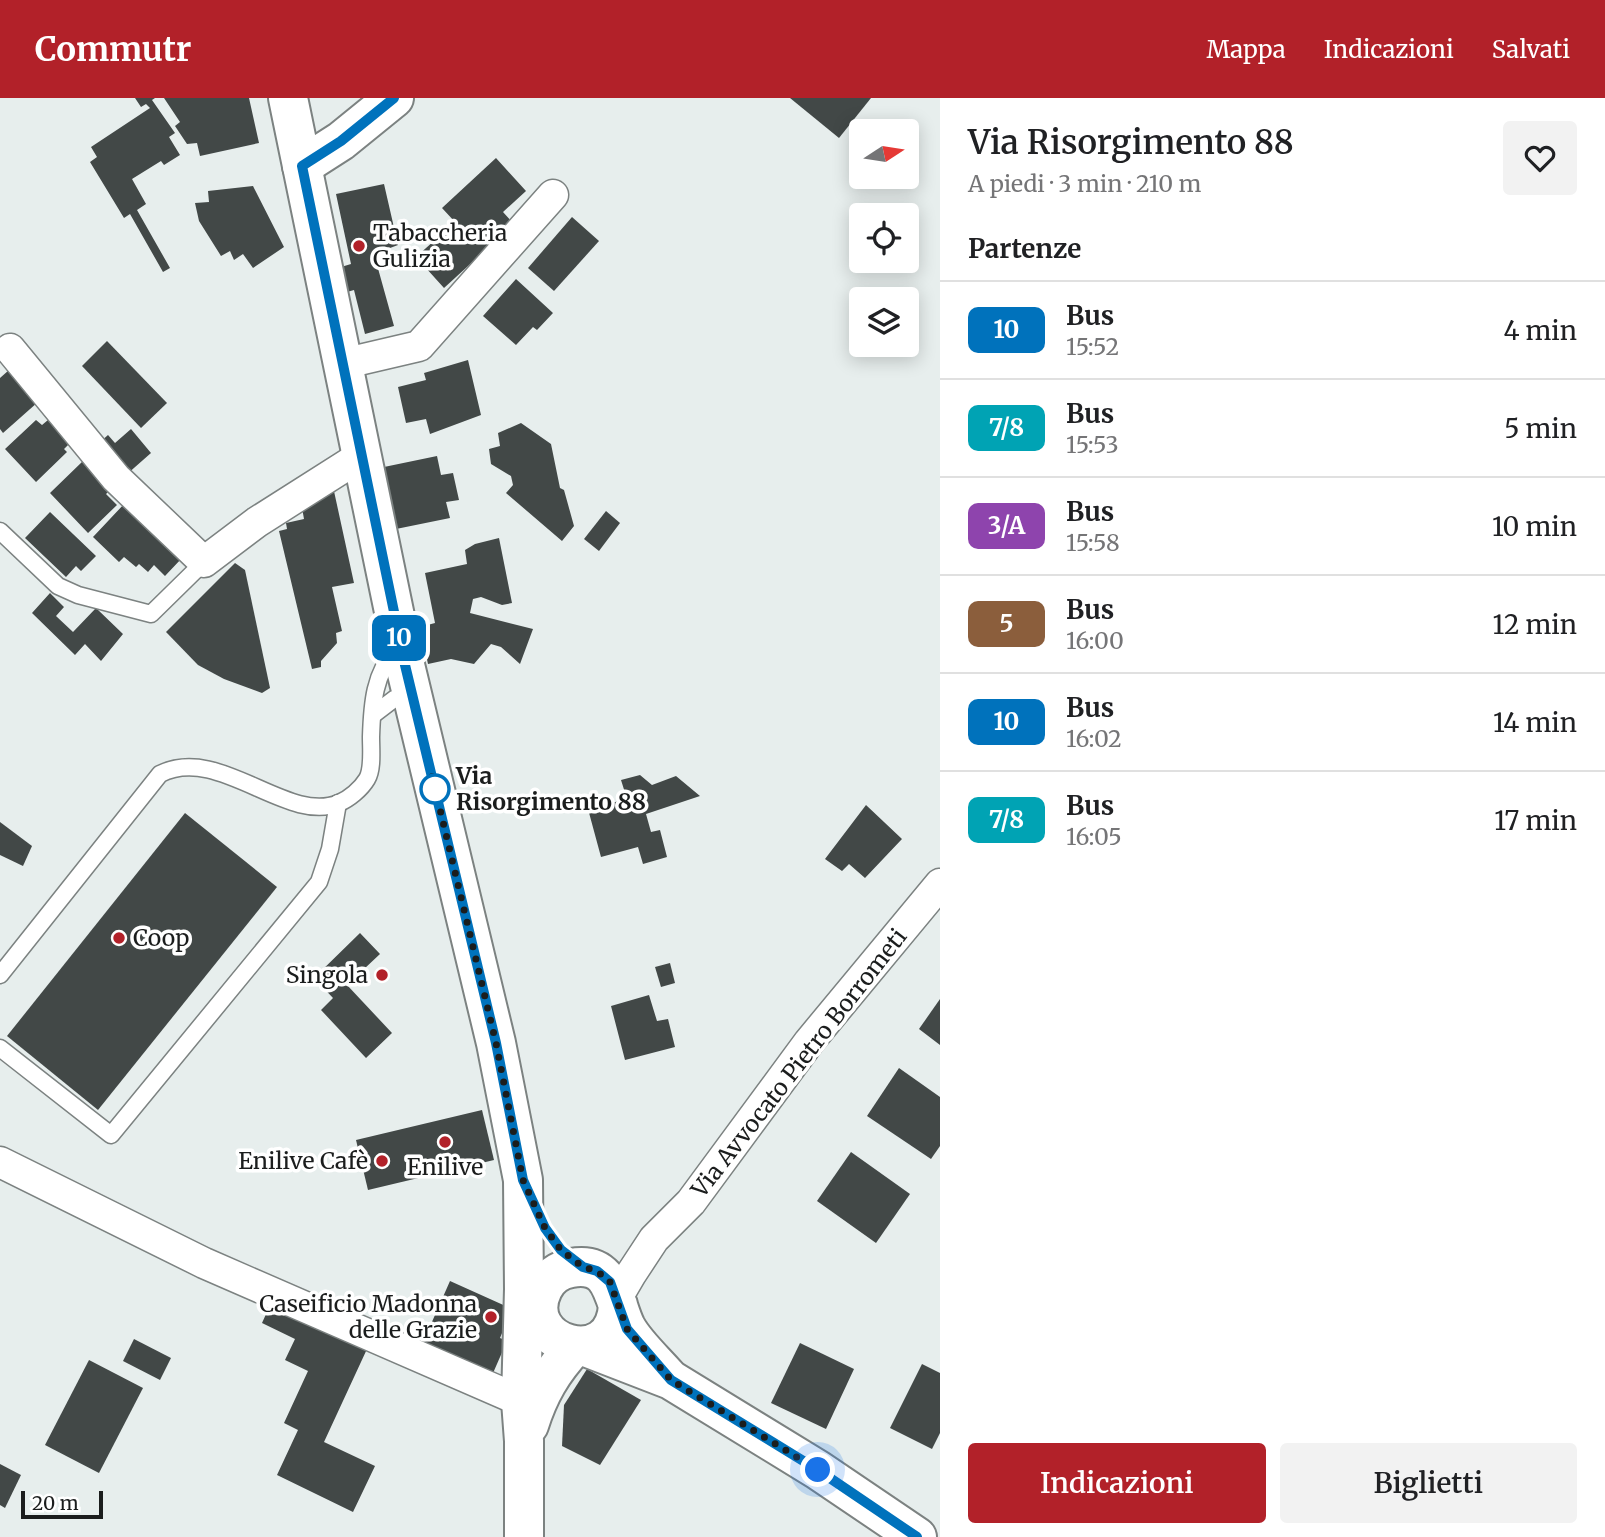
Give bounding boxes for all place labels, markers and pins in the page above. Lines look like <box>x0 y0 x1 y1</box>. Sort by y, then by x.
place label: Tabaccheria Gulizia <box>373 218 507 273</box>
marker: Tabaccheria Gulizia <box>351 238 367 254</box>
place label: Via Risorgimento 88 <box>455 761 646 816</box>
marker: Via Risorgimento 88 <box>420 774 450 804</box>
place label: Coop <box>133 923 189 952</box>
marker: Coop <box>111 930 127 946</box>
place label: Singola <box>286 960 368 989</box>
marker: Singola <box>374 967 390 983</box>
marker: Enilive <box>437 1134 453 1150</box>
place label: Enilive Cafè <box>238 1146 368 1175</box>
place label: Enilive <box>407 1152 483 1181</box>
marker: Enilive Cafè <box>374 1153 390 1169</box>
place label: Caseificio Madonna delle Grazie <box>259 1289 477 1344</box>
marker: Caseificio Madonna delle Grazie <box>483 1309 499 1325</box>

